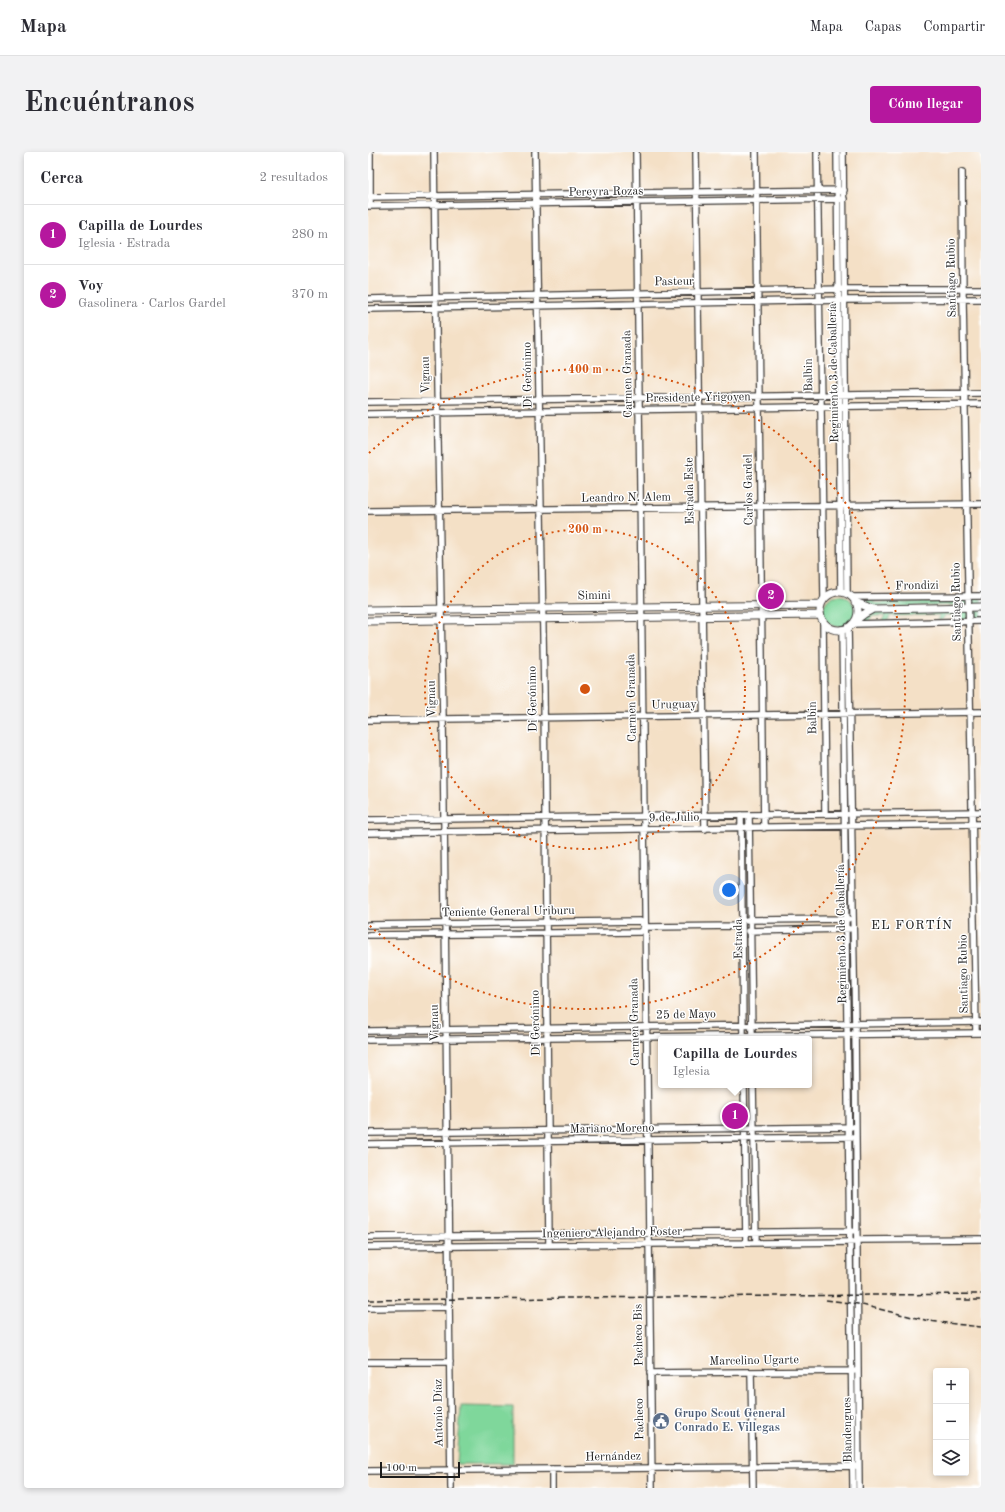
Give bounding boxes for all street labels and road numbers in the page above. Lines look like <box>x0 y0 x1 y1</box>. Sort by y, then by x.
street label: Pereyra Rozas <box>568 185 644 199</box>
street label: Santiago Rubio <box>945 238 959 318</box>
street label: Pasteur <box>654 276 694 288</box>
street label: Regimiento 3 de Caballería <box>827 303 841 443</box>
street label: Carmen Granada <box>621 330 635 418</box>
street label: Di Gerónimo <box>521 342 535 408</box>
street label: Vignau <box>420 356 432 394</box>
street label: Balbin <box>803 358 815 392</box>
street label: Presidente Yrigoyen <box>645 391 751 405</box>
street label: Carlos Gardel <box>742 454 756 526</box>
street label: Estrada Este <box>683 457 697 525</box>
street label: Leandro N. Alem <box>581 491 672 505</box>
street label: Santiago Rubio <box>950 562 964 642</box>
street label: Frondizi <box>895 580 939 592</box>
street label: Simini <box>577 590 611 602</box>
street label: Carmen Granada <box>625 654 639 742</box>
street label: Di Gerónimo <box>526 666 540 732</box>
street label: Vignau <box>426 680 438 718</box>
street label: Uruguay <box>651 699 698 711</box>
street label: Balbin <box>807 701 819 735</box>
street label: 9 de Julio <box>649 812 700 824</box>
street label: Regimiento 3 de Caballería <box>835 864 849 1004</box>
street label: Teniente General Uriburu <box>441 905 575 919</box>
street label: Estrada <box>733 918 745 959</box>
street label: Santiago Rubio <box>957 934 971 1014</box>
street label: Carmen Granada <box>628 978 642 1066</box>
street label: Di Gerónimo <box>529 990 543 1056</box>
street label: Vignau <box>429 1004 441 1042</box>
street label: 25 de Mayo <box>656 1007 716 1022</box>
street label: Mariano Moreno <box>570 1122 655 1136</box>
street label: Ingeniero Alejandro Foster <box>542 1226 682 1240</box>
street label: Pacheco Bis <box>632 1304 646 1366</box>
street label: Marcelino Ugarte <box>709 1354 799 1368</box>
street label: Antonio Díaz <box>432 1379 446 1447</box>
street label: Blandengues <box>841 1397 855 1463</box>
street label: Pacheco <box>634 1398 646 1440</box>
street label: Hernández <box>585 1451 641 1463</box>

